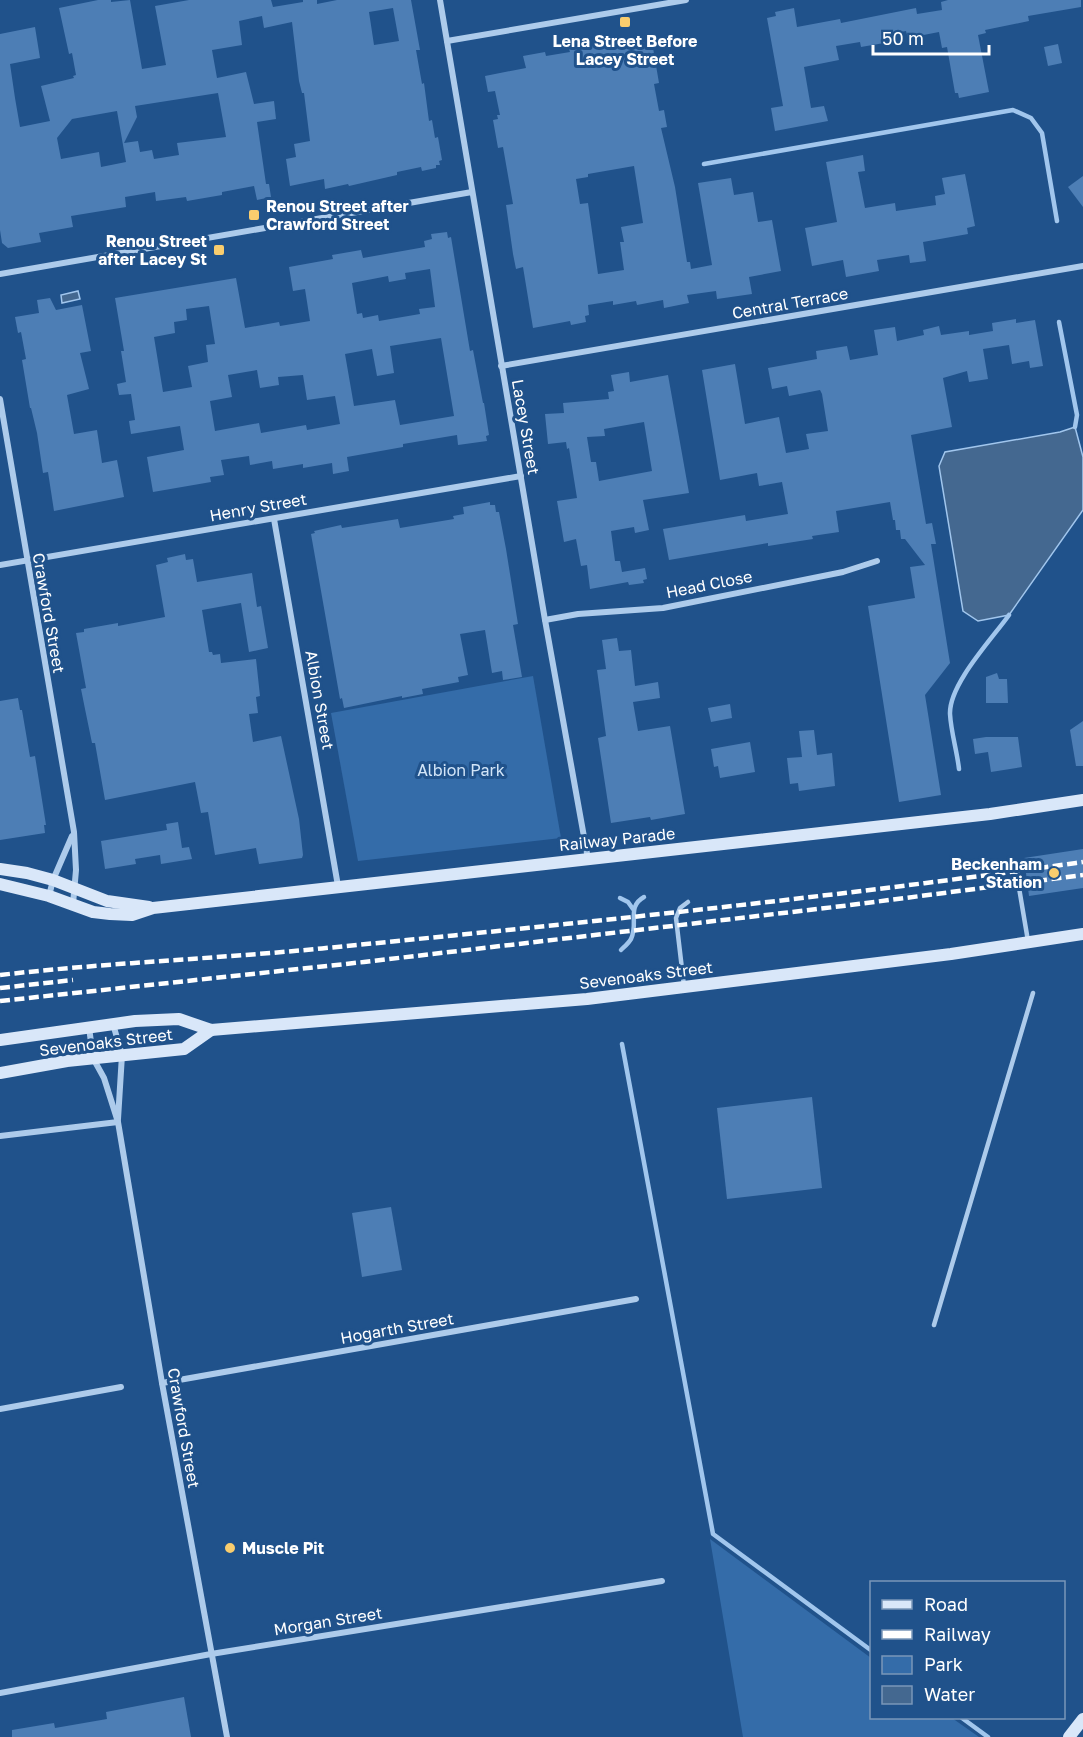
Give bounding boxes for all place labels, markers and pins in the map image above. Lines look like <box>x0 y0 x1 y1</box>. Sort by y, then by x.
marker: Lena Street Before Lacey Street <box>618 15 632 29</box>
place label: Lena Street Before Lacey Street <box>552 31 698 69</box>
place label: Renou Street after Crawford Street <box>266 196 409 234</box>
marker: Renou Street after Crawford Street <box>247 208 261 222</box>
place label: Renou Street after Lacey St <box>98 231 207 269</box>
marker: Renou Street after Lacey St <box>212 243 226 257</box>
place label: Beckenham Station <box>951 854 1042 892</box>
marker: Beckenham Station <box>1047 866 1061 880</box>
place label: Muscle Pit <box>242 1538 324 1558</box>
marker: Muscle Pit <box>223 1541 237 1555</box>

